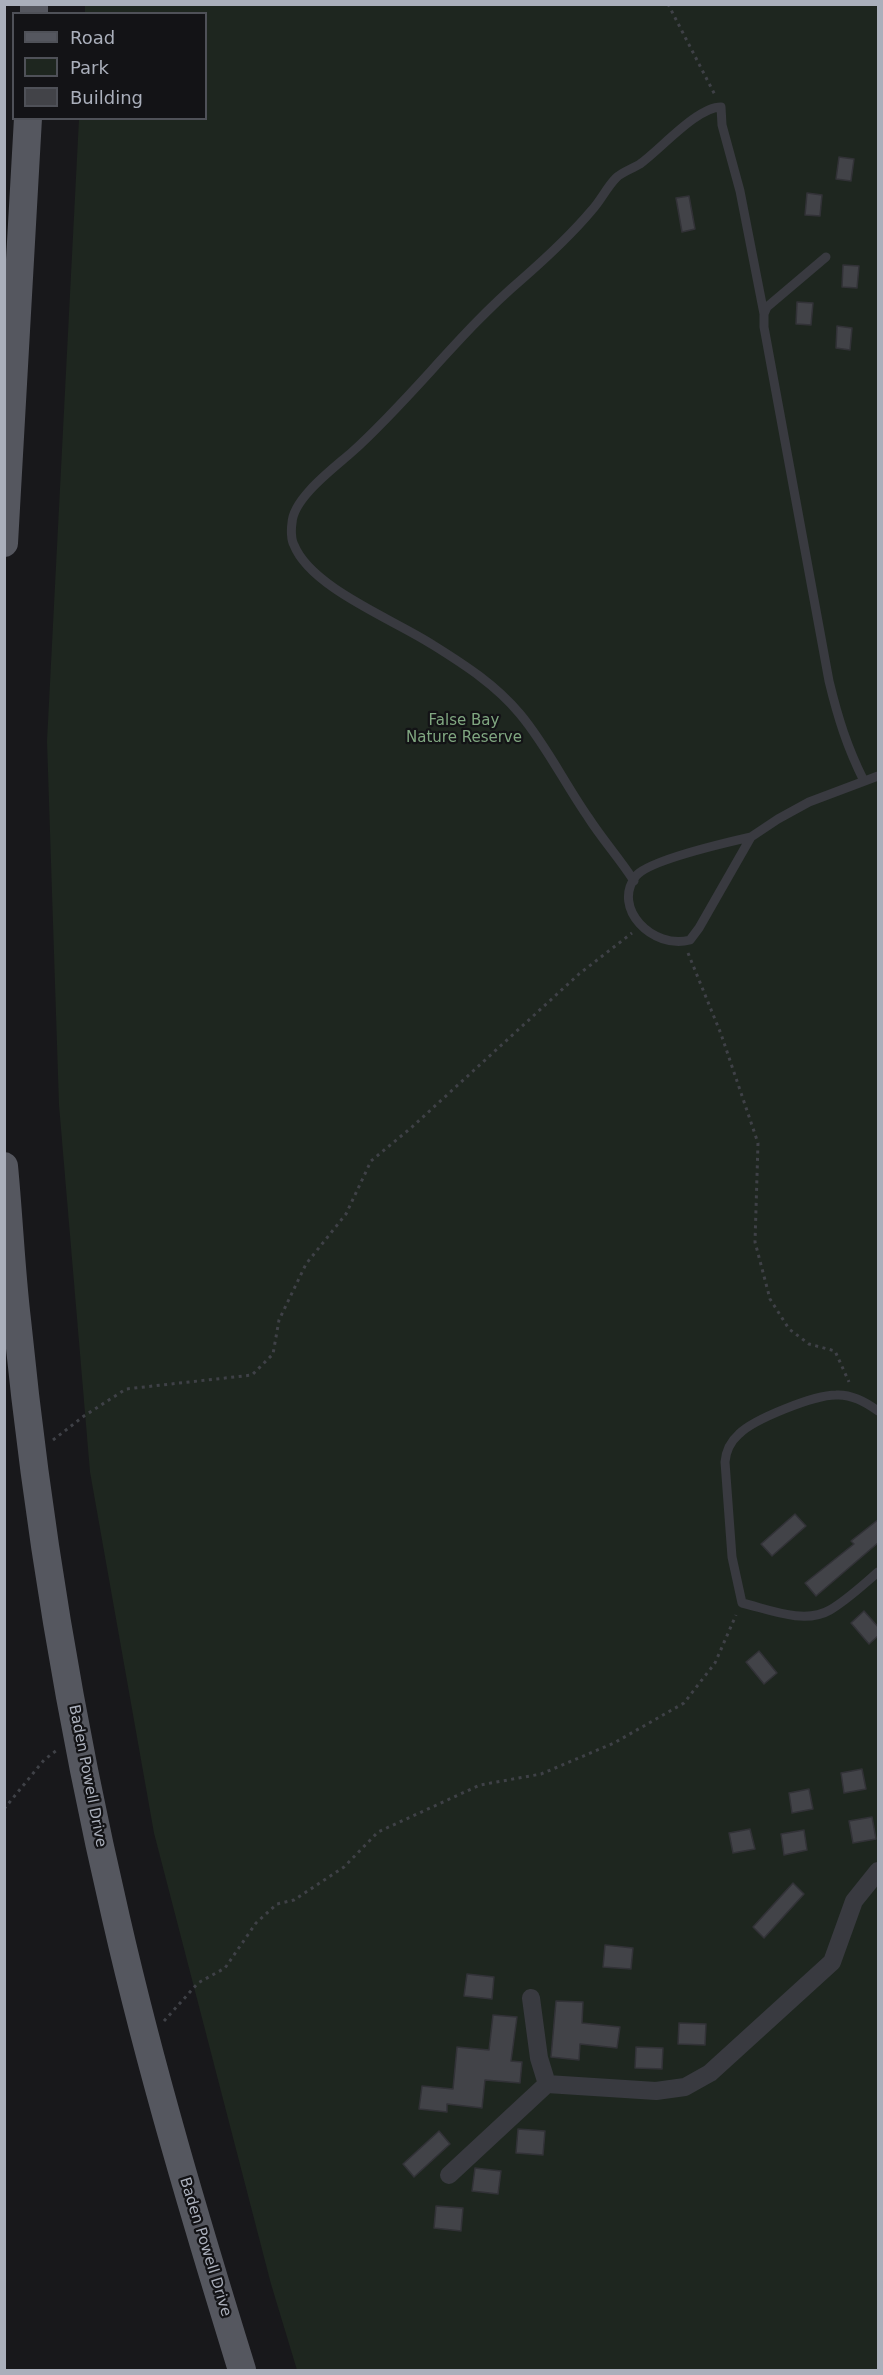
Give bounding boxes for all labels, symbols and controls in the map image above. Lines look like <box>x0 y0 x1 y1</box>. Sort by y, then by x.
legend <box>12 12 207 120</box>
text: Road <box>70 27 115 48</box>
text: Park <box>70 57 109 78</box>
text: Building <box>70 87 143 108</box>
park label: False Bay Nature Reserve <box>406 712 522 747</box>
street label: Baden Powell Drive <box>64 1703 110 1849</box>
street label: Baden Powell Drive <box>175 2175 235 2319</box>

